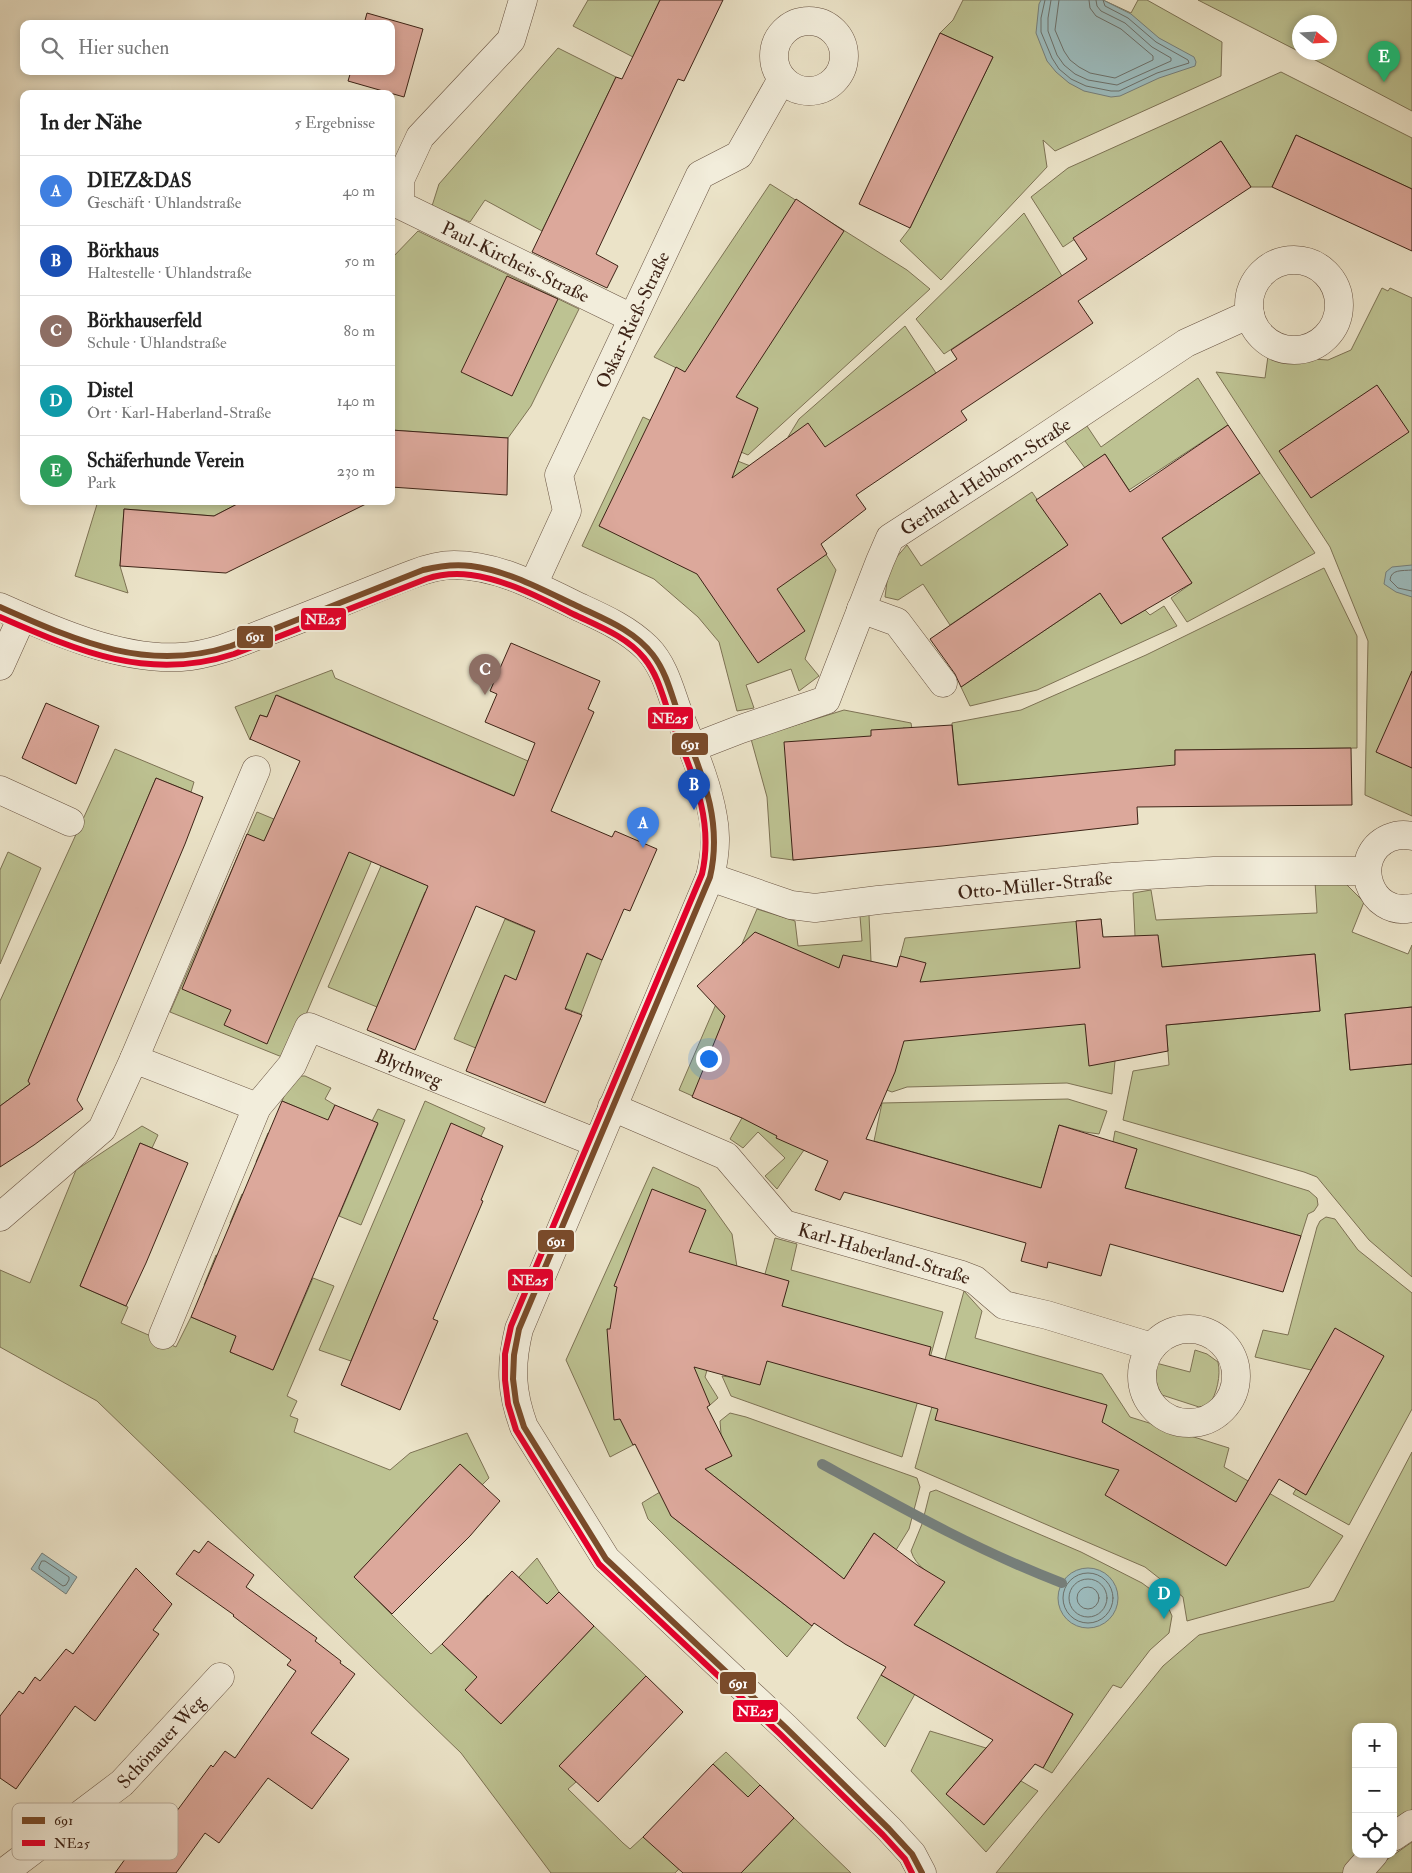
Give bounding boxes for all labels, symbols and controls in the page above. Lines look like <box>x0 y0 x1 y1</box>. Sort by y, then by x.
north arrow <box>1292 15 1337 60</box>
search box <box>20 20 395 75</box>
icon: search <box>38 34 66 62</box>
text: Hier suchen <box>78 36 169 60</box>
pin: E <box>1368 41 1400 82</box>
text: In der Nähe <box>40 109 142 136</box>
text: 5 Ergebnisse <box>295 113 375 133</box>
text: DIEZ&DAS <box>87 169 192 193</box>
text: A <box>51 181 61 201</box>
text: 40 m <box>342 181 375 201</box>
text: Geschäft · Uhlandstraße <box>87 193 241 213</box>
street label: Paul-Kircheis-Straße <box>437 216 593 309</box>
text: Börkhaus <box>87 239 159 263</box>
street label: Oskar-Rieß-Straße <box>590 248 675 392</box>
text: B <box>51 251 61 271</box>
text: 50 m <box>344 251 375 271</box>
text: Haltestelle · Uhlandstraße <box>87 263 252 283</box>
text: Börkhauserfeld <box>87 309 202 333</box>
text: C <box>50 321 62 341</box>
text: 80 m <box>344 321 375 341</box>
text: Schule · Uhlandstraße <box>87 333 227 353</box>
text: Distel <box>87 379 133 403</box>
text: D <box>49 391 63 411</box>
text: 140 m <box>337 391 375 411</box>
text: Ort · Karl-Haberland-Straße <box>87 403 271 423</box>
street label: Gerhard-Hebborn-Straße <box>896 412 1076 541</box>
text: Schäferhunde Verein <box>87 449 244 473</box>
text: E <box>50 461 62 481</box>
text: 230 m <box>337 461 375 481</box>
text: Park <box>87 473 116 493</box>
line badge: NE25 <box>300 607 347 631</box>
text: NE25 <box>304 611 342 628</box>
line badge: 691 <box>236 625 274 649</box>
text: 691 <box>245 628 265 645</box>
pin: C <box>469 654 501 695</box>
line badge: NE25 <box>647 706 694 730</box>
text: NE25 <box>651 710 689 727</box>
line badge: 691 <box>671 732 709 756</box>
text: 691 <box>680 736 700 753</box>
pin: B <box>678 769 710 810</box>
pin: A <box>627 807 659 848</box>
street label: Otto-Müller-Straße <box>956 866 1114 905</box>
street label: Blythweg <box>372 1044 447 1093</box>
your location <box>696 1046 722 1072</box>
street label: Karl-Haberland-Straße <box>795 1218 974 1290</box>
line badge: 691 <box>537 1229 575 1253</box>
text: 691 <box>546 1233 566 1250</box>
line badge: NE25 <box>507 1268 554 1292</box>
text: NE25 <box>511 1272 549 1289</box>
pin: D <box>1148 1578 1180 1619</box>
line badge: 691 <box>719 1671 757 1695</box>
text: 691 <box>728 1675 748 1692</box>
street label: Schönauer Weg <box>112 1690 211 1794</box>
line badge: NE25 <box>732 1699 779 1723</box>
text: NE25 <box>736 1703 774 1720</box>
map controls <box>1352 1723 1397 1858</box>
button: + <box>1352 1723 1397 1768</box>
button: − <box>1352 1768 1397 1813</box>
legend <box>12 1803 178 1860</box>
text: 691 <box>54 1812 73 1829</box>
button: locate <box>1352 1813 1397 1858</box>
text: NE25 <box>54 1835 91 1852</box>

